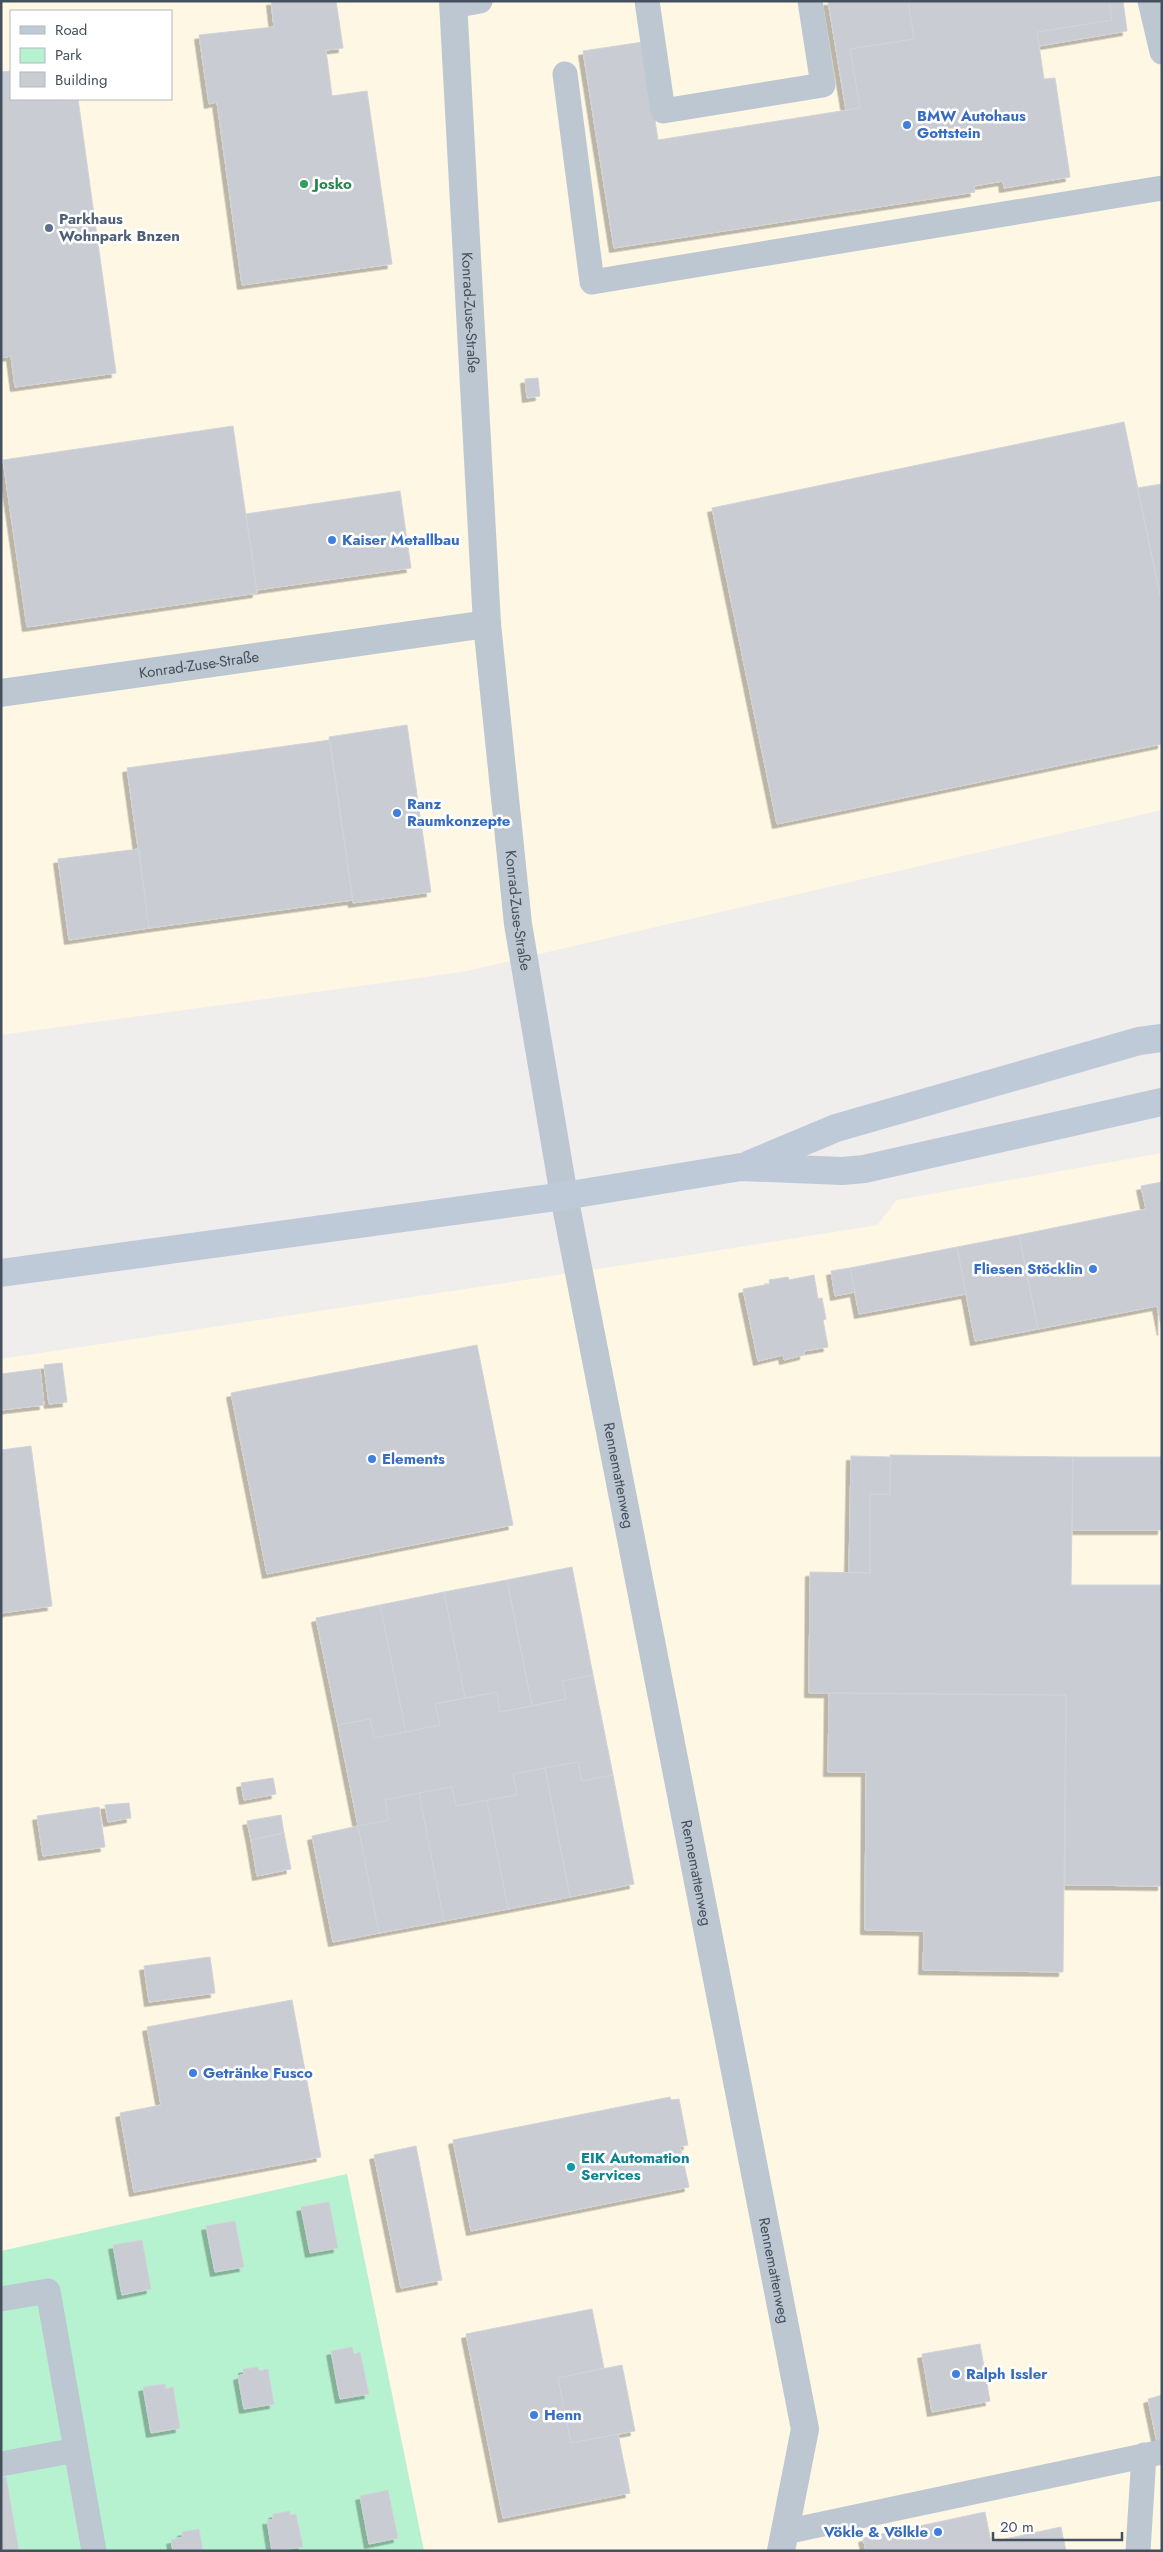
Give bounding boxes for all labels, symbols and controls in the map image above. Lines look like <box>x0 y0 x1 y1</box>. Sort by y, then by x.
legend <box>10 10 172 100</box>
text: Road <box>55 19 87 41</box>
text: Park <box>55 44 82 66</box>
text: Building <box>55 69 107 91</box>
place label: BMW Autohaus Gottstein <box>917 105 1026 144</box>
marker: BMW Autohaus Gottstein <box>901 119 913 131</box>
place label: Josko <box>311 173 352 195</box>
marker: Josko <box>298 178 310 190</box>
place label: Parkhaus Wohnpark Bnzen <box>59 208 180 247</box>
marker: Parkhaus Wohnpark Bnzen <box>43 222 55 234</box>
street label: Konrad-Zuse-Straße <box>456 251 484 374</box>
place label: Kaiser Metallbau <box>342 529 460 551</box>
marker: Kaiser Metallbau <box>326 534 338 546</box>
street label: Konrad-Zuse-Straße <box>137 645 261 684</box>
place label: Ranz Raumkonzepte <box>407 793 511 832</box>
marker: Ranz Raumkonzepte <box>391 807 403 819</box>
street label: Konrad-Zuse-Straße <box>499 849 537 973</box>
place label: Fliesen Stöcklin <box>973 1258 1083 1280</box>
marker: Fliesen Stöcklin <box>1087 1263 1099 1275</box>
street label: Rennemattenweg <box>597 1420 640 1530</box>
place label: Elements <box>382 1448 445 1470</box>
marker: Elements <box>366 1453 378 1465</box>
street label: Rennemattenweg <box>675 1818 717 1928</box>
place label: Getränke Fusco <box>203 2062 313 2084</box>
marker: Getränke Fusco <box>187 2067 199 2079</box>
place label: EIK Automation Services <box>581 2147 690 2186</box>
marker: EIK Automation Services <box>565 2161 577 2173</box>
street label: Rennemattenweg <box>753 2215 795 2325</box>
place label: Ralph Issler <box>966 2363 1048 2385</box>
marker: Ralph Issler <box>950 2368 962 2380</box>
place label: Henn <box>544 2404 582 2426</box>
marker: Henn <box>528 2409 540 2421</box>
scale bar <box>993 2510 1122 2542</box>
text: 20 m <box>1000 2516 1034 2538</box>
place label: Vökle & Völkle <box>823 2521 928 2543</box>
marker: Vökle & Völkle <box>932 2526 944 2538</box>

